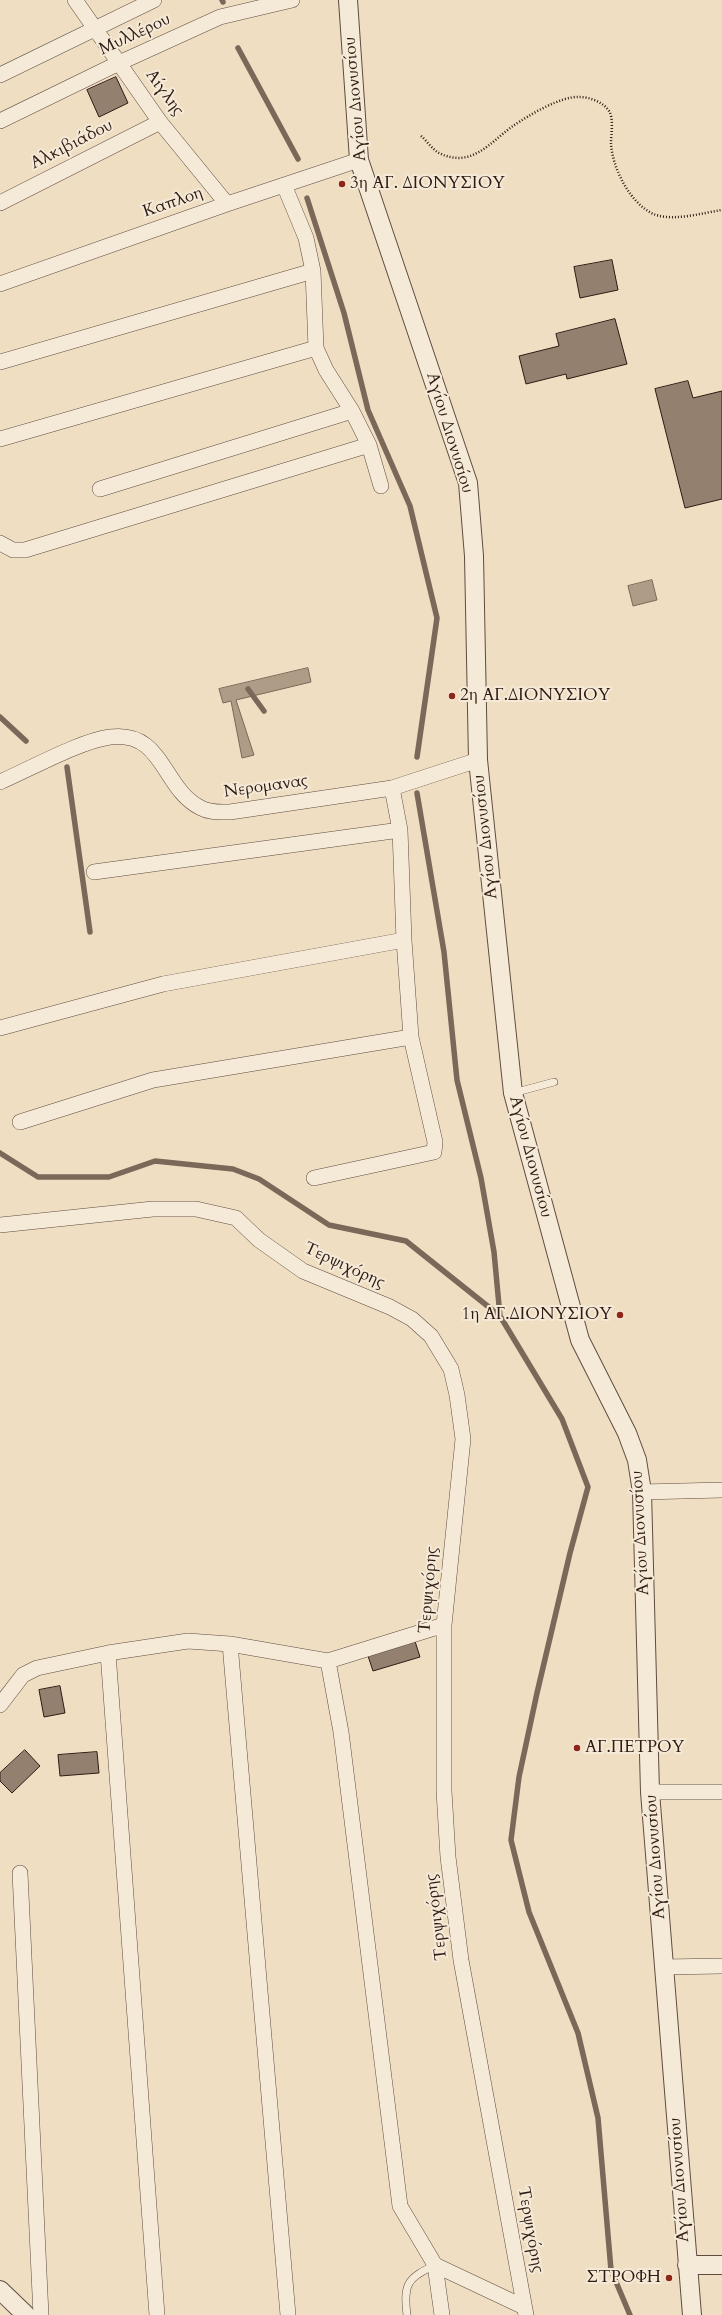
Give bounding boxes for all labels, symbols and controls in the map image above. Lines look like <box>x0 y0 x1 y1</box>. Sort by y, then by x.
street label: Μυλλέρου <box>96 10 174 60</box>
street label: Αγίου Διονυσίου <box>340 36 372 162</box>
street label: Αίγλης <box>140 66 188 120</box>
street label: Αλκιβιάδου <box>27 116 117 174</box>
place label: 3η ΑΓ. ΔΙΟΝΥΣΙΟΥ <box>350 174 505 194</box>
marker: 3η ΑΓ. ΔΙΟΝΥΣΙΟΥ <box>337 179 347 189</box>
street label: Καπλοη <box>140 183 206 223</box>
street label: Αγίου Διονυσίου <box>421 370 477 496</box>
place label: 2η ΑΓ.ΔΙΟΝΥΣΙΟΥ <box>460 686 610 706</box>
marker: 2η ΑΓ.ΔΙΟΝΥΣΙΟΥ <box>447 691 457 701</box>
street label: Νερομανας <box>223 771 309 803</box>
street label: Αγίου Διονυσίου <box>469 774 503 900</box>
street label: Αγίου Διονυσίου <box>504 1094 556 1220</box>
street label: Τερψιχόρης <box>300 1238 388 1294</box>
place label: 1η ΑΓ.ΔΙΟΝΥΣΙΟΥ <box>462 1305 612 1325</box>
marker: 1η ΑΓ.ΔΙΟΝΥΣΙΟΥ <box>615 1310 625 1320</box>
street label: Αγίου Διονυσίου <box>628 1470 654 1596</box>
street label: Τερψιχόρης <box>415 1546 443 1634</box>
place label: ΑΓ.ΠΕΤΡΟΥ <box>585 1738 684 1758</box>
marker: ΑΓ.ΠΕΤΡΟΥ <box>572 1743 582 1753</box>
street label: Αγίου Διονυσίου <box>641 1794 671 1920</box>
street label: Τερψιχόρης <box>422 1873 452 1961</box>
street label: Αγίου Διονυσίου <box>665 2117 695 2243</box>
street label: Τερψιχόρης <box>512 2185 548 2275</box>
place label: ΣΤΡΟΦΗ <box>587 2268 661 2288</box>
marker: ΣΤΡΟΦΗ <box>664 2273 674 2283</box>

